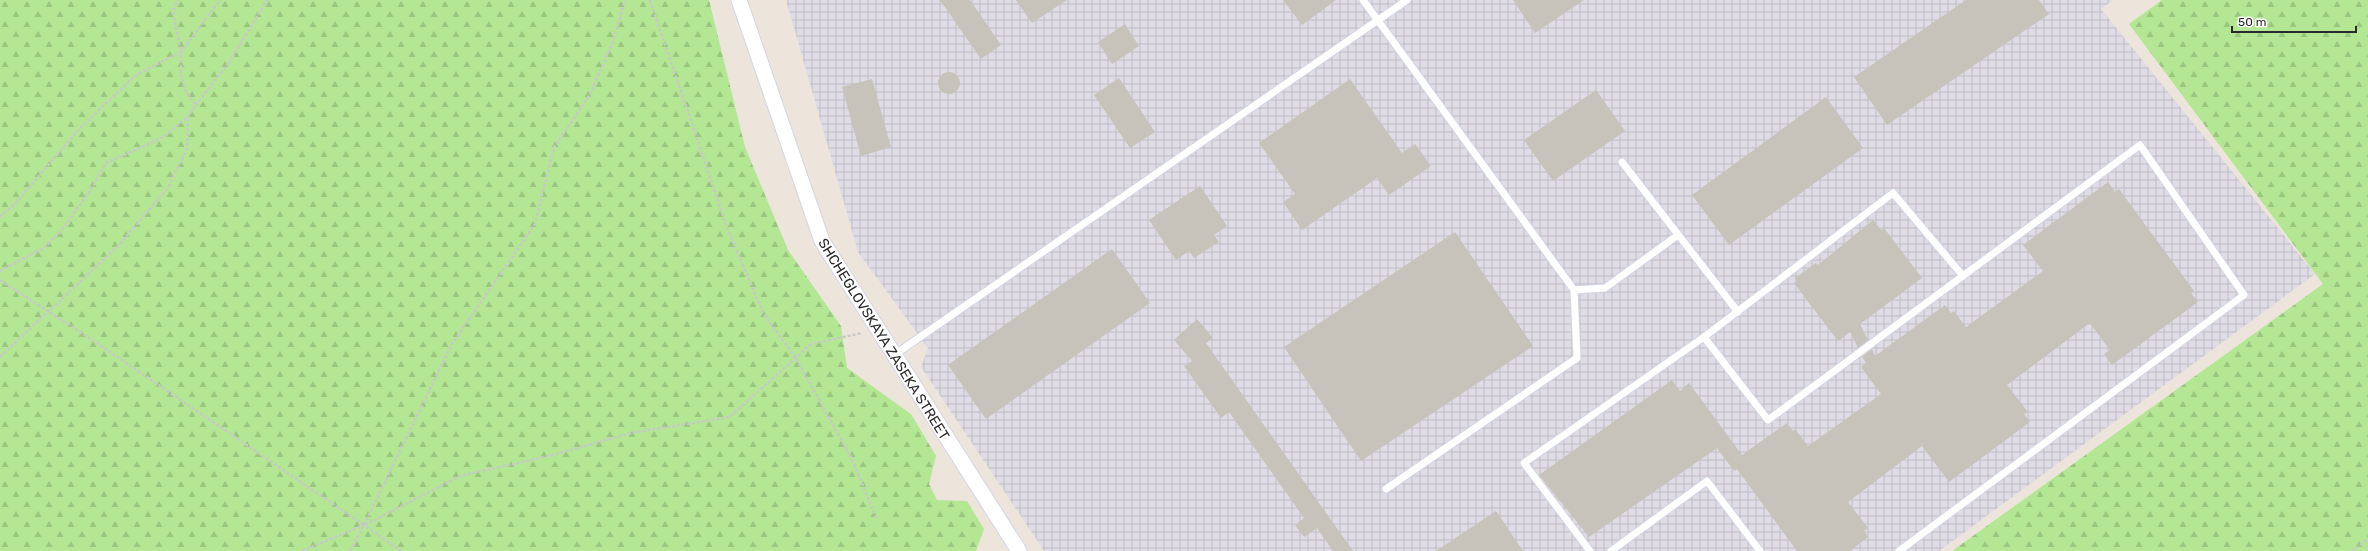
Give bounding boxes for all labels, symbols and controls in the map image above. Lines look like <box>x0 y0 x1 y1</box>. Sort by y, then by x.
scale bar <box>2232 8 2356 34</box>
text: 50 m <box>2238 15 2266 29</box>
street label: SHCHEGLOVSKAYA ZASEKA STREET <box>814 235 953 443</box>

